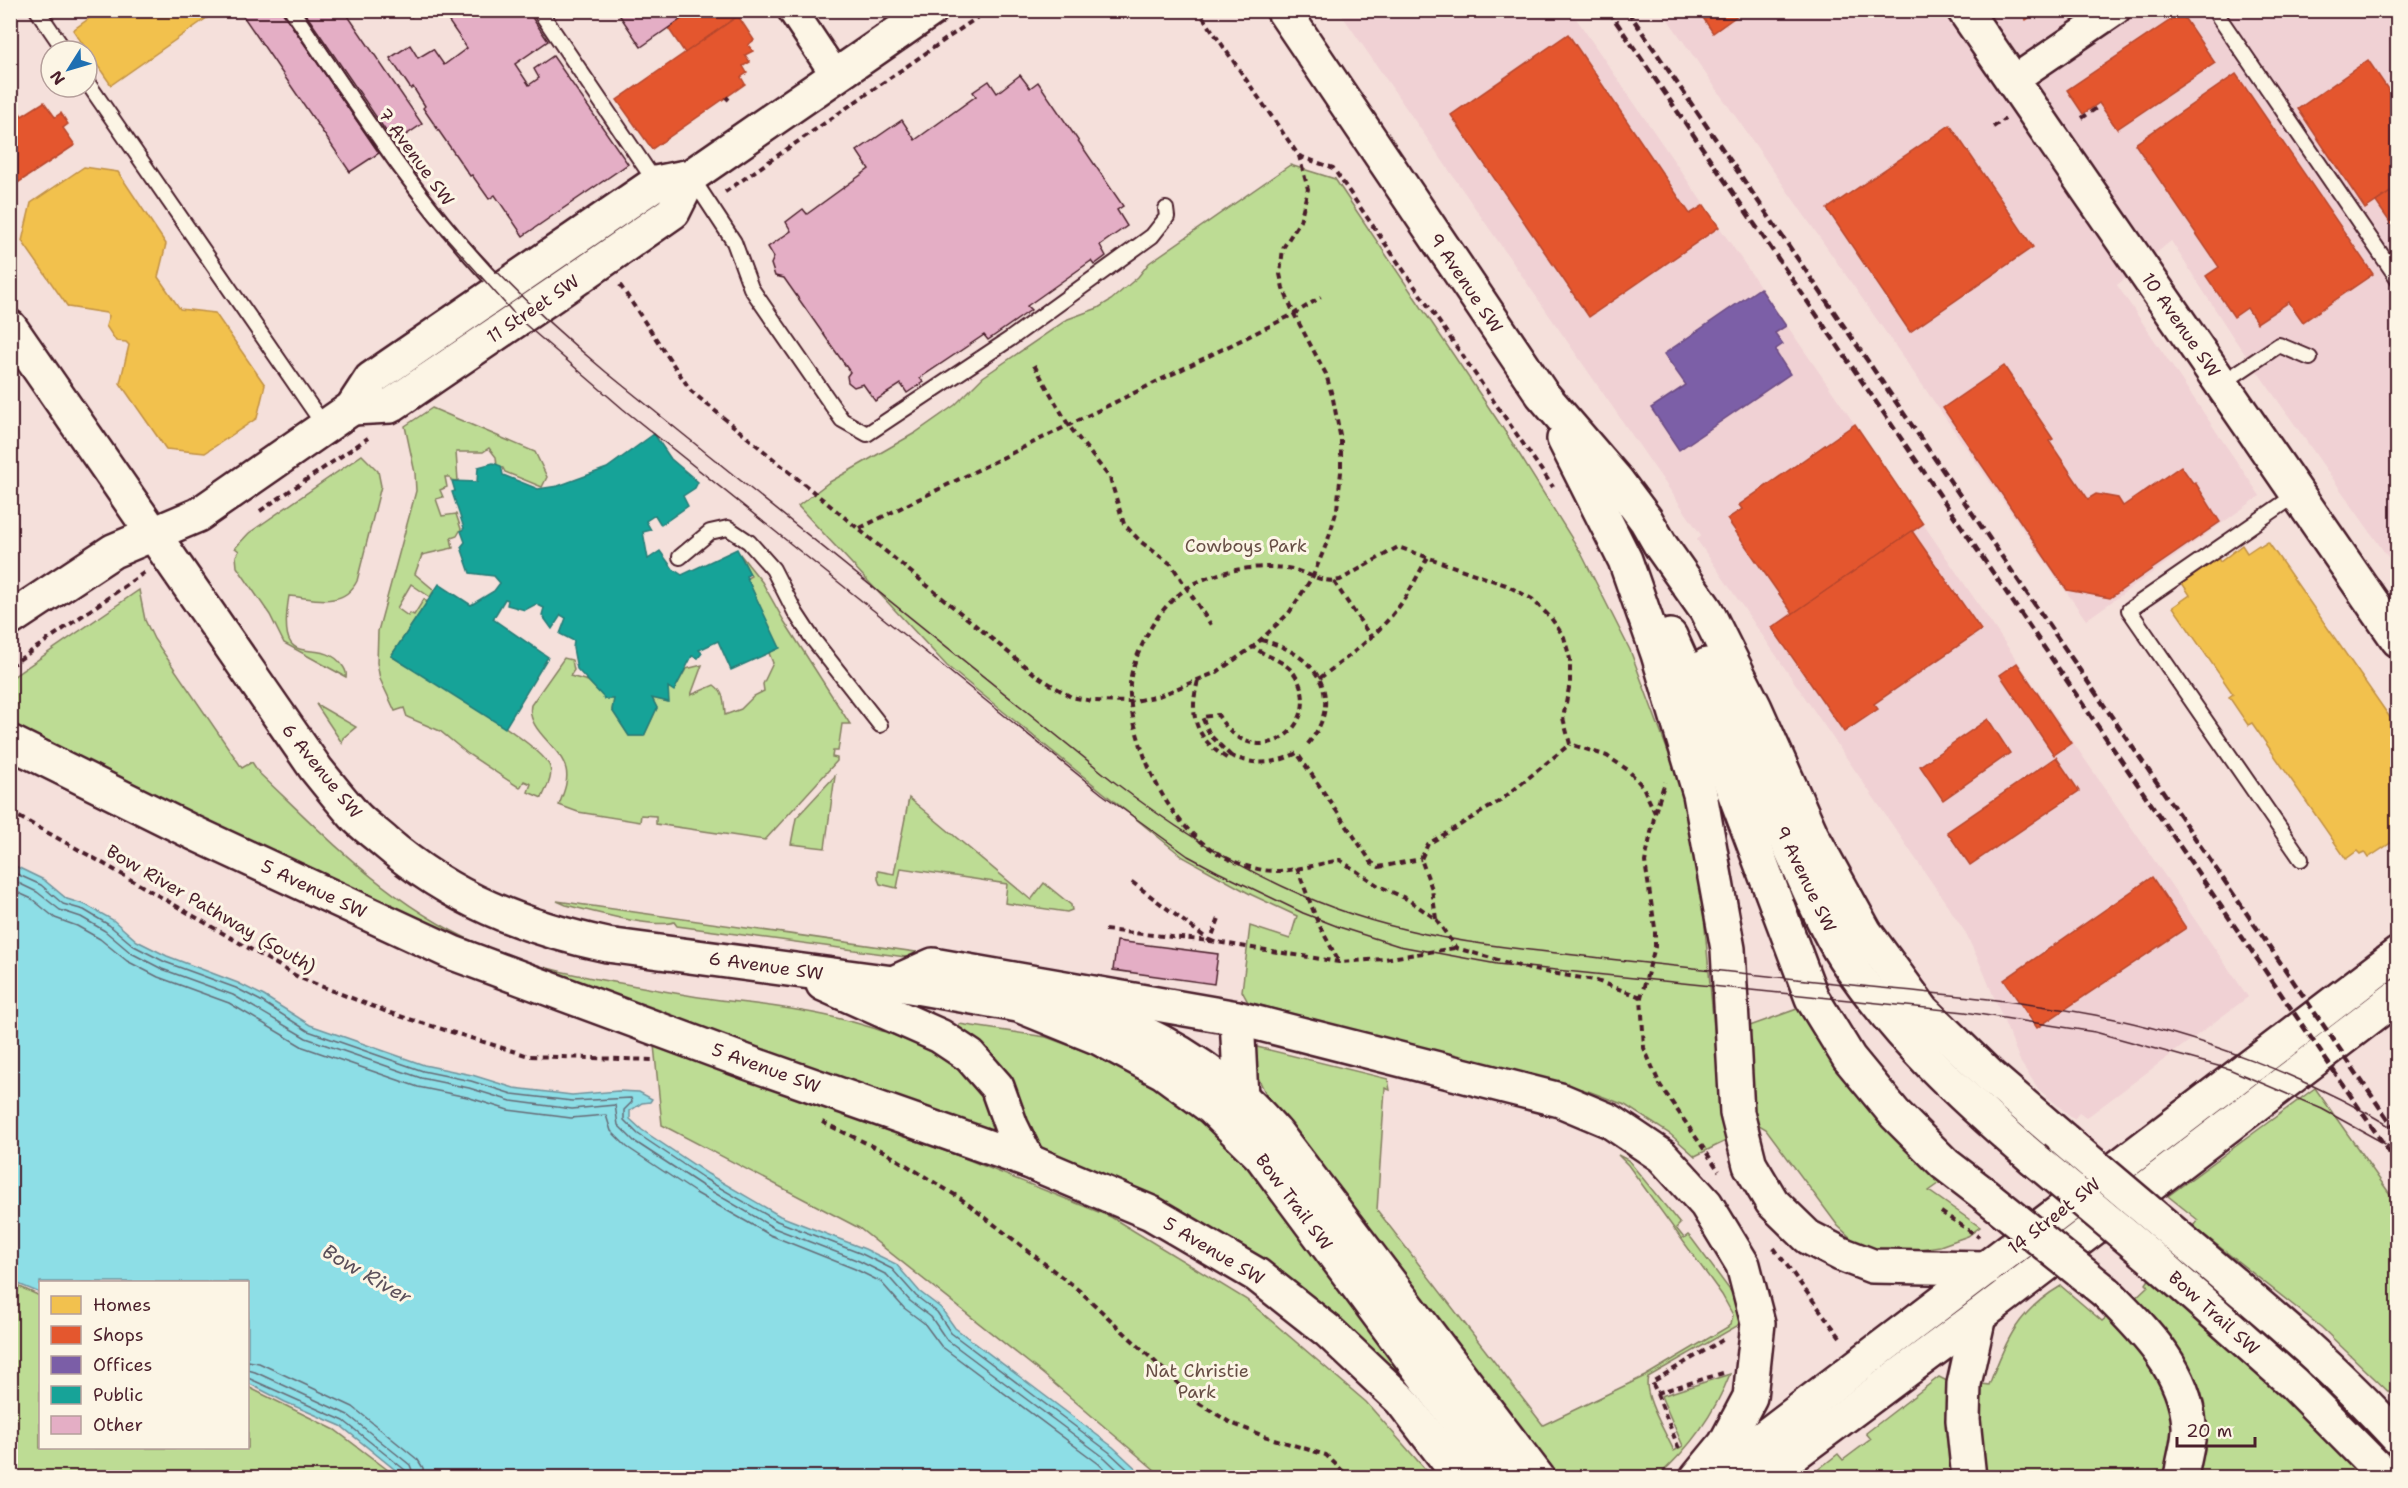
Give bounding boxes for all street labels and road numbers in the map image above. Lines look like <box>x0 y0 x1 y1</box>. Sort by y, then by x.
street label: 7 Avenue SW <box>372 103 460 211</box>
street label: 9 Avenue SW <box>1424 228 1508 338</box>
street label: 10 Avenue SW <box>2136 268 2226 382</box>
street label: 11 Street SW <box>482 269 584 349</box>
street label: 6 Avenue SW <box>276 719 368 823</box>
street label: 9 Avenue SW <box>1770 822 1842 936</box>
street label: Bow River Pathway (South) <box>102 839 320 979</box>
street label: 5 Avenue SW <box>257 854 371 924</box>
street label: 6 Avenue SW <box>707 946 825 986</box>
street label: 5 Avenue SW <box>708 1037 824 1099</box>
street label: Bow Trail SW <box>1250 1149 1338 1255</box>
street label: 14 Street SW <box>2003 1172 2105 1260</box>
street label: 5 Avenue SW <box>1159 1211 1269 1291</box>
street label: Bow Trail SW <box>2163 1266 2265 1360</box>

